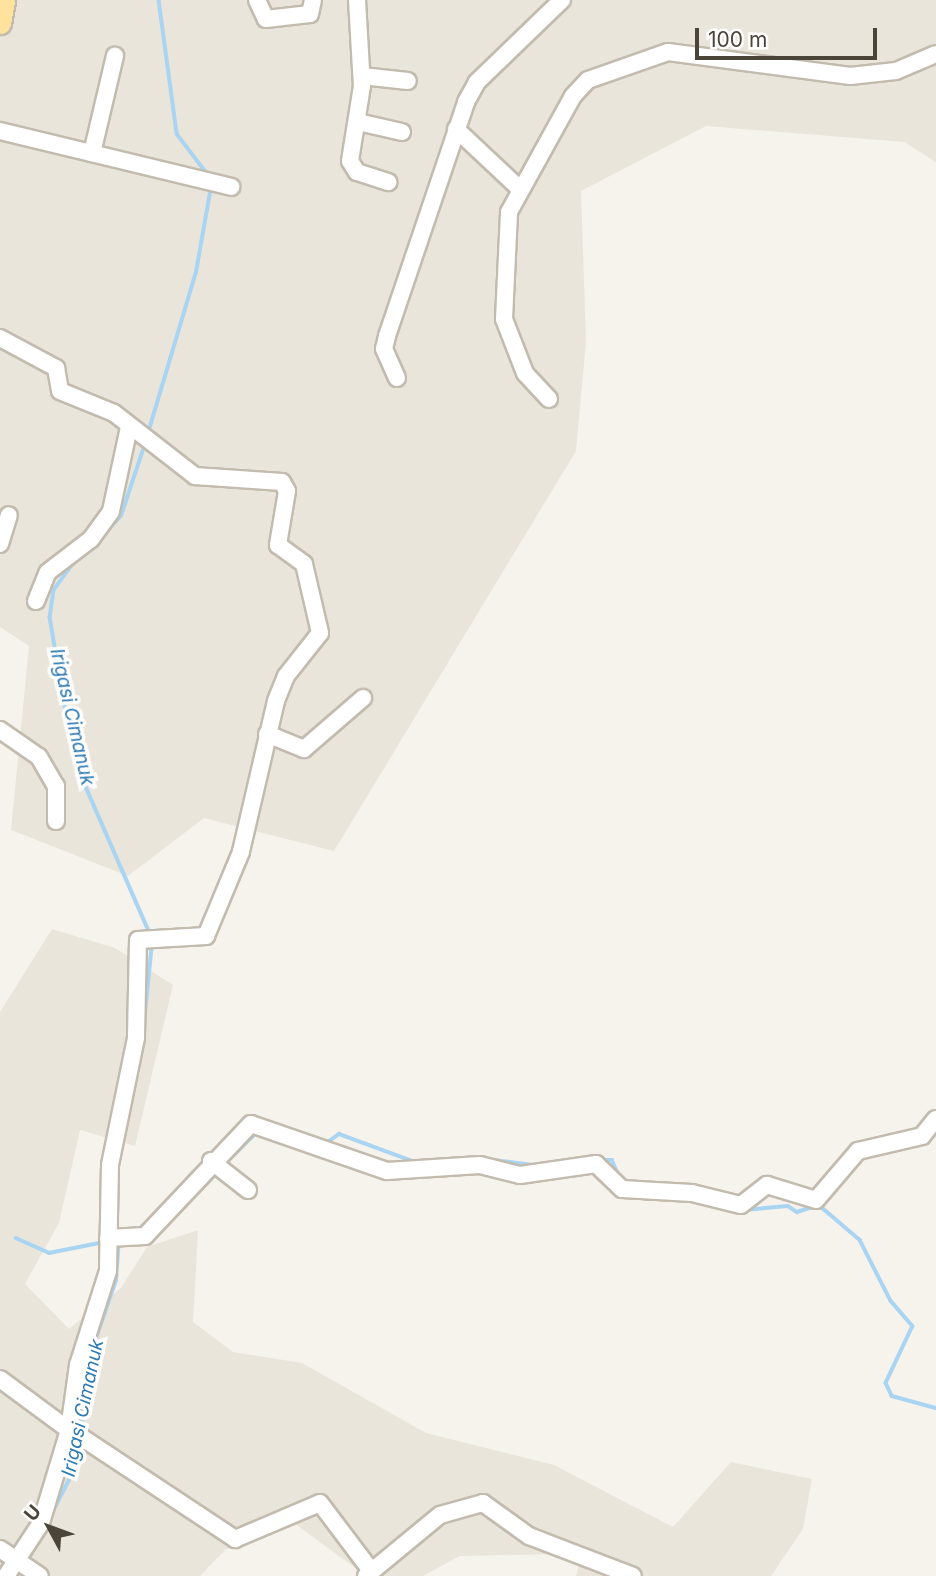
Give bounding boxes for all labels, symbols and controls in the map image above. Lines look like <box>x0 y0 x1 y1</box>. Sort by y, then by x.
scale bar <box>698 14 880 58</box>
text: 100 m <box>708 27 767 52</box>
water label: Irigasi Cimanuk <box>45 646 99 788</box>
water label: Irigasi Cimanuk <box>57 1337 109 1479</box>
north arrow <box>14 1492 84 1562</box>
text: U <box>20 1500 46 1526</box>

